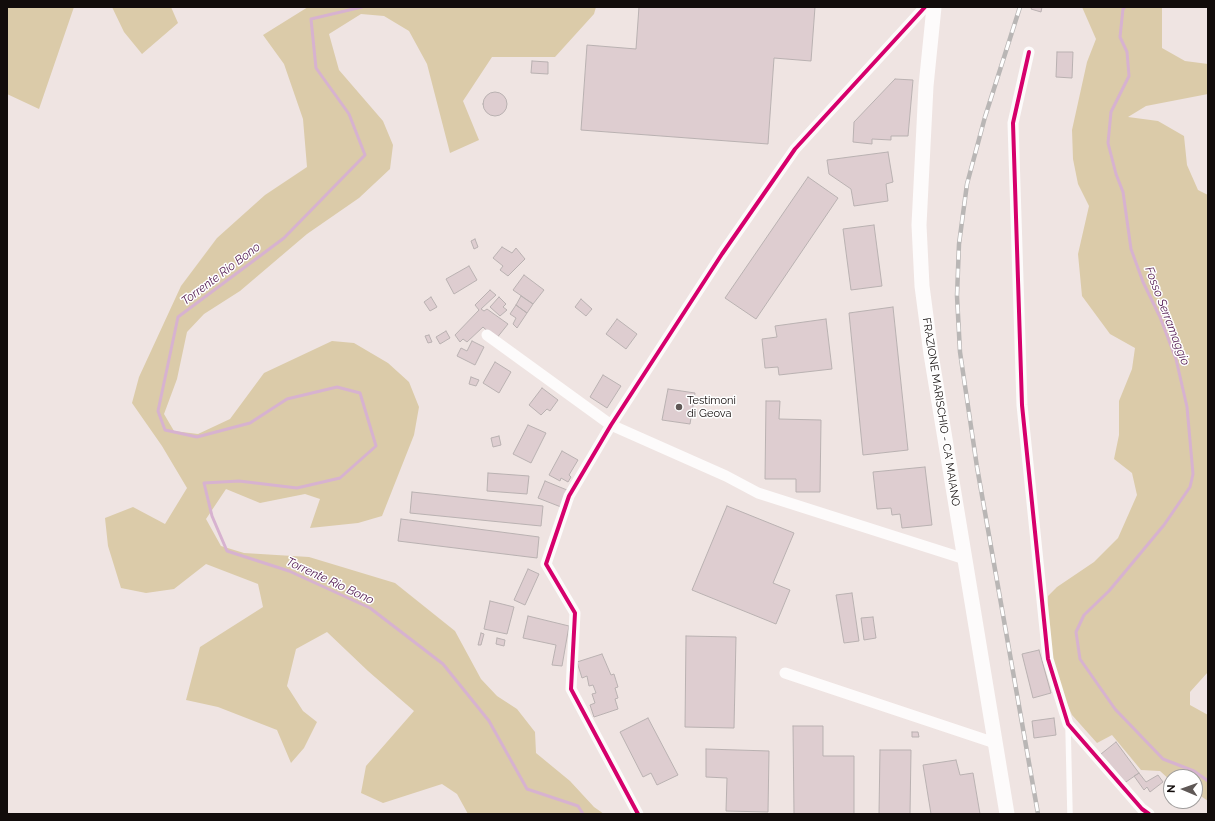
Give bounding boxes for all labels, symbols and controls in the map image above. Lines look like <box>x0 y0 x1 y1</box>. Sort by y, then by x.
water label: Torrente Rio Bono <box>179 240 263 308</box>
water label: Fosso Serramaggio <box>1142 265 1192 367</box>
street label: FRAZIONE MARISCHIO - CA' MAIANO <box>920 317 962 507</box>
place label: Testimoni di Geova <box>687 394 736 420</box>
marker: Testimoni di Geova <box>674 402 684 412</box>
water label: Torrente Rio Bono <box>284 554 376 608</box>
north arrow <box>1163 769 1203 809</box>
text: N <box>1165 784 1178 793</box>

